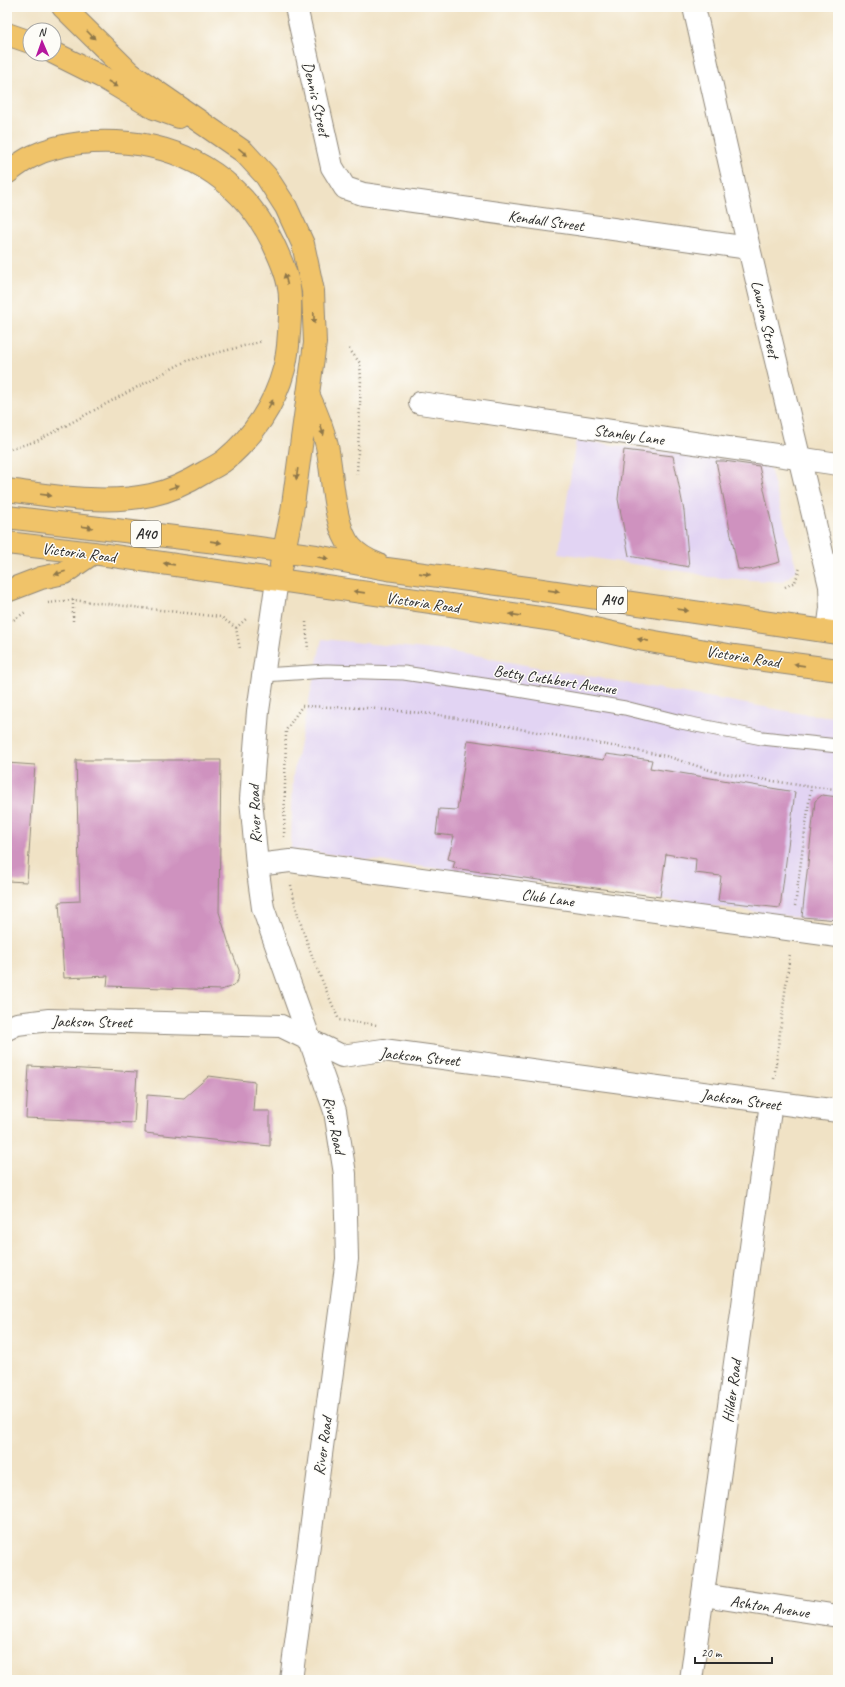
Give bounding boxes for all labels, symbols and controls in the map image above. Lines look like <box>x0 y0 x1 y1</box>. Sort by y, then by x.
north arrow <box>22 22 62 62</box>
text: N <box>38 25 47 39</box>
one-way arrow <box>86 30 96 40</box>
street label: Dennis Street <box>298 60 335 141</box>
one-way arrow <box>107 80 119 87</box>
one-way arrow <box>238 147 249 156</box>
street label: Kendall Street <box>507 206 587 236</box>
one-way arrow <box>283 272 289 284</box>
street label: Lawson Street <box>746 279 784 363</box>
one-way arrow <box>311 312 317 325</box>
one-way arrow <box>267 399 274 411</box>
street label: Stanley Lane <box>593 420 667 450</box>
one-way arrow <box>320 424 326 436</box>
one-way arrow <box>294 468 300 480</box>
one-way arrow <box>168 484 180 490</box>
one-way arrow <box>40 492 52 498</box>
road number: A40 <box>131 521 161 547</box>
one-way arrow <box>81 523 93 530</box>
street label: Victoria Road <box>41 539 120 568</box>
one-way arrow <box>210 539 223 545</box>
one-way arrow <box>317 555 329 561</box>
one-way arrow <box>163 561 175 567</box>
one-way arrow <box>54 570 66 576</box>
one-way arrow <box>419 571 431 577</box>
road number: A40 <box>597 587 627 613</box>
street label: Victoria Road <box>385 588 464 618</box>
one-way arrow <box>353 589 365 595</box>
one-way arrow <box>548 589 560 595</box>
one-way arrow <box>677 607 689 613</box>
one-way arrow <box>509 612 521 618</box>
one-way arrow <box>637 636 650 642</box>
street label: Victoria Road <box>705 641 784 673</box>
street label: Betty Cuthbert Avenue <box>492 660 619 700</box>
one-way arrow <box>793 662 805 668</box>
street label: River Road <box>244 782 266 844</box>
street label: Club Lane <box>520 884 577 912</box>
street label: Jackson Street <box>51 1011 134 1033</box>
street label: Jackson Street <box>378 1043 462 1071</box>
street label: Jackson Street <box>699 1084 784 1116</box>
street label: River Road <box>318 1094 350 1159</box>
street label: Hilder Road <box>718 1356 747 1424</box>
street label: River Road <box>309 1413 337 1477</box>
street label: Ashton Avenue <box>729 1591 812 1623</box>
scale bar <box>695 1639 772 1665</box>
text: 20 m <box>701 1645 723 1661</box>

